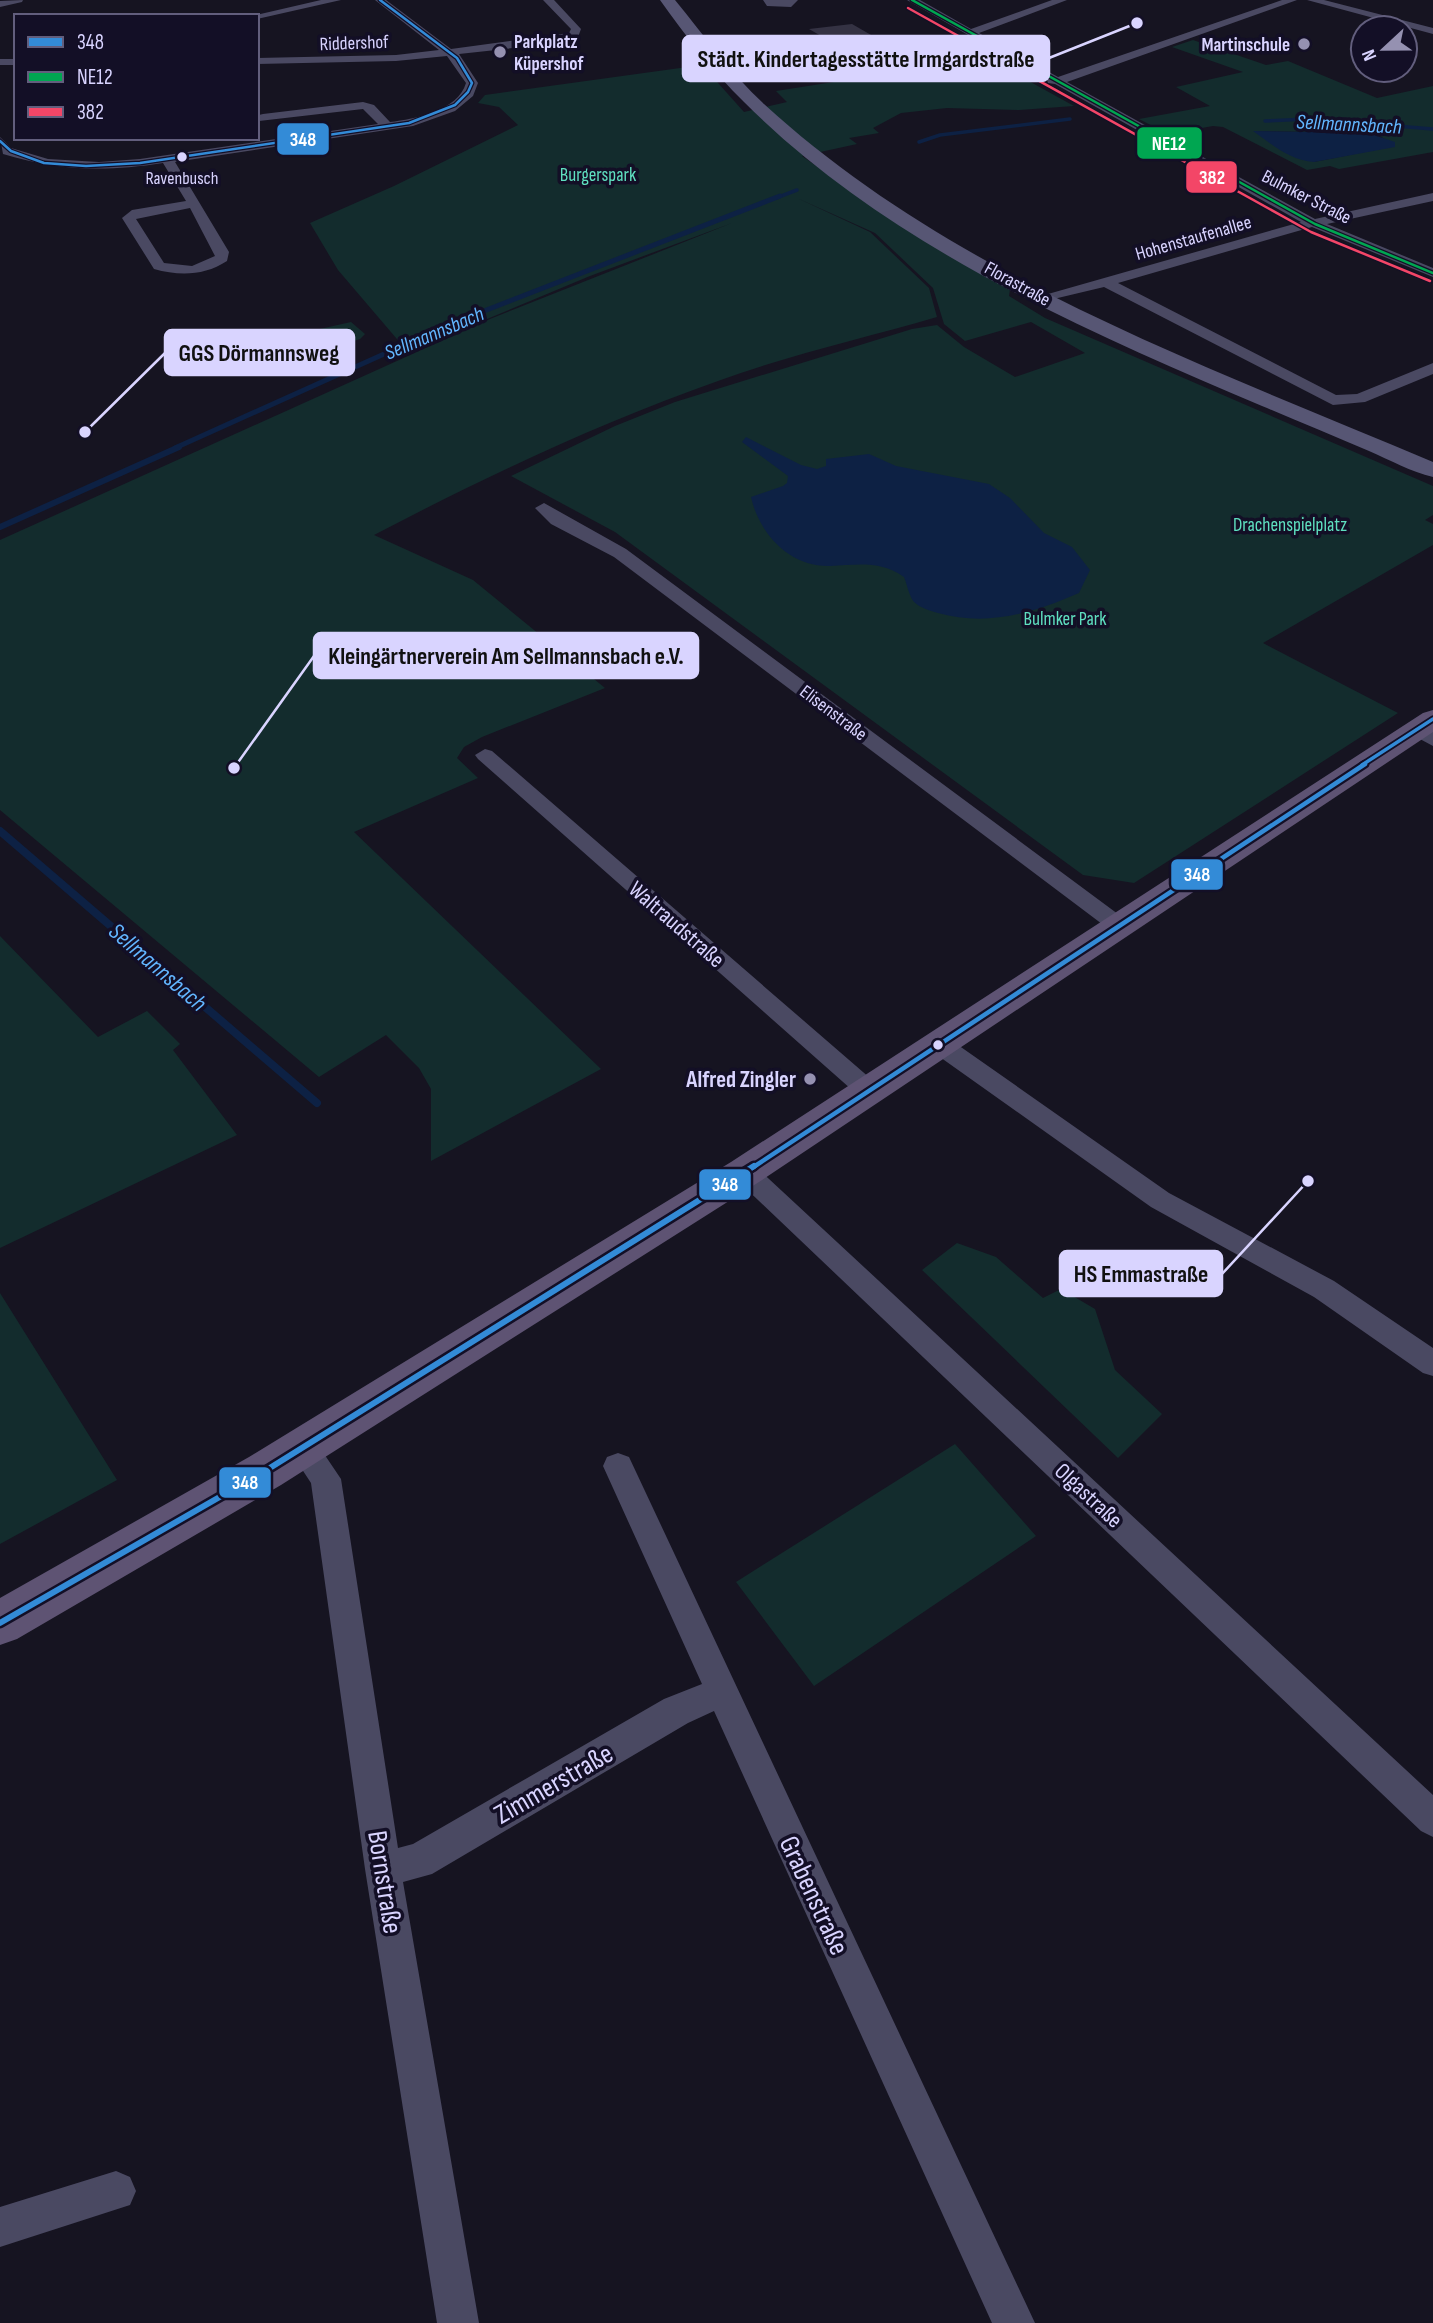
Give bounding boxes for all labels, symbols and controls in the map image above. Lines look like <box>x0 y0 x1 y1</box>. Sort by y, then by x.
legend <box>14 14 259 140</box>
north arrow <box>1349 14 1419 84</box>
text: 348 <box>77 30 104 55</box>
street label: Riddershof <box>319 31 390 56</box>
place label: Parkplatz Küpershof <box>514 31 584 76</box>
place label: Martinschule <box>1201 34 1290 57</box>
callout: Städt. Kindertagesstätte Irmgardstraße <box>683 36 1049 81</box>
marker: Martinschule <box>1296 36 1312 52</box>
marker: Parkplatz Küpershof <box>492 44 508 60</box>
text: Städt. Kindertagesstätte Irmgardstraße <box>697 45 1035 74</box>
text: N <box>1357 46 1382 64</box>
text: NE12 <box>77 65 113 90</box>
text: 382 <box>77 100 104 125</box>
water label: Sellmannsbach <box>1296 109 1402 140</box>
line badge: 348 <box>276 122 330 156</box>
line badge: NE12 <box>1136 126 1203 160</box>
text: 348 <box>290 129 316 152</box>
text: NE12 <box>1152 133 1186 156</box>
marker: Ravenbusch <box>175 150 189 164</box>
line badge: 382 <box>1185 160 1238 194</box>
park label: Burgerspark <box>560 164 637 187</box>
street label: Bulmker Straße <box>1258 165 1355 230</box>
text: 382 <box>1199 167 1225 190</box>
place label: Ravenbusch <box>145 168 219 189</box>
street label: Hohenstaufenallee <box>1133 211 1254 266</box>
street label: Florastraße <box>980 257 1054 312</box>
water label: Sellmannsbach <box>381 301 488 366</box>
callout: GGS Dörmannsweg <box>165 330 354 375</box>
text: GGS Dörmannsweg <box>179 339 339 368</box>
park label: Drachenspielplatz <box>1233 514 1347 537</box>
park label: Bulmker Park <box>1024 608 1107 631</box>
callout: Kleingärtnerverein Am Sellmannsbach e.V. <box>314 633 698 678</box>
text: Kleingärtnerverein Am Sellmannsbach e.V. <box>328 642 684 671</box>
street label: Elisenstraße <box>795 680 871 746</box>
line badge: 348 <box>1170 858 1224 891</box>
text: 348 <box>1184 864 1210 887</box>
street label: Waltraudstraße <box>623 875 730 974</box>
water label: Sellmannsbach <box>103 917 213 1018</box>
unlabelled marker <box>931 1038 945 1052</box>
place label: Alfred Zingler <box>685 1066 796 1094</box>
marker: Alfred Zingler <box>802 1071 818 1087</box>
line badge: 348 <box>698 1168 752 1201</box>
text: 348 <box>712 1174 738 1197</box>
callout: HS Emmastraße <box>1060 1251 1222 1296</box>
text: HS Emmastraße <box>1074 1260 1208 1289</box>
street label: Olgastraße <box>1049 1457 1128 1534</box>
line badge: 348 <box>218 1466 272 1499</box>
text: 348 <box>232 1472 258 1495</box>
street label: Zimmerstraße <box>488 1737 619 1831</box>
street label: Bornstraße <box>360 1828 409 1936</box>
street label: Grabenstraße <box>772 1831 855 1960</box>

